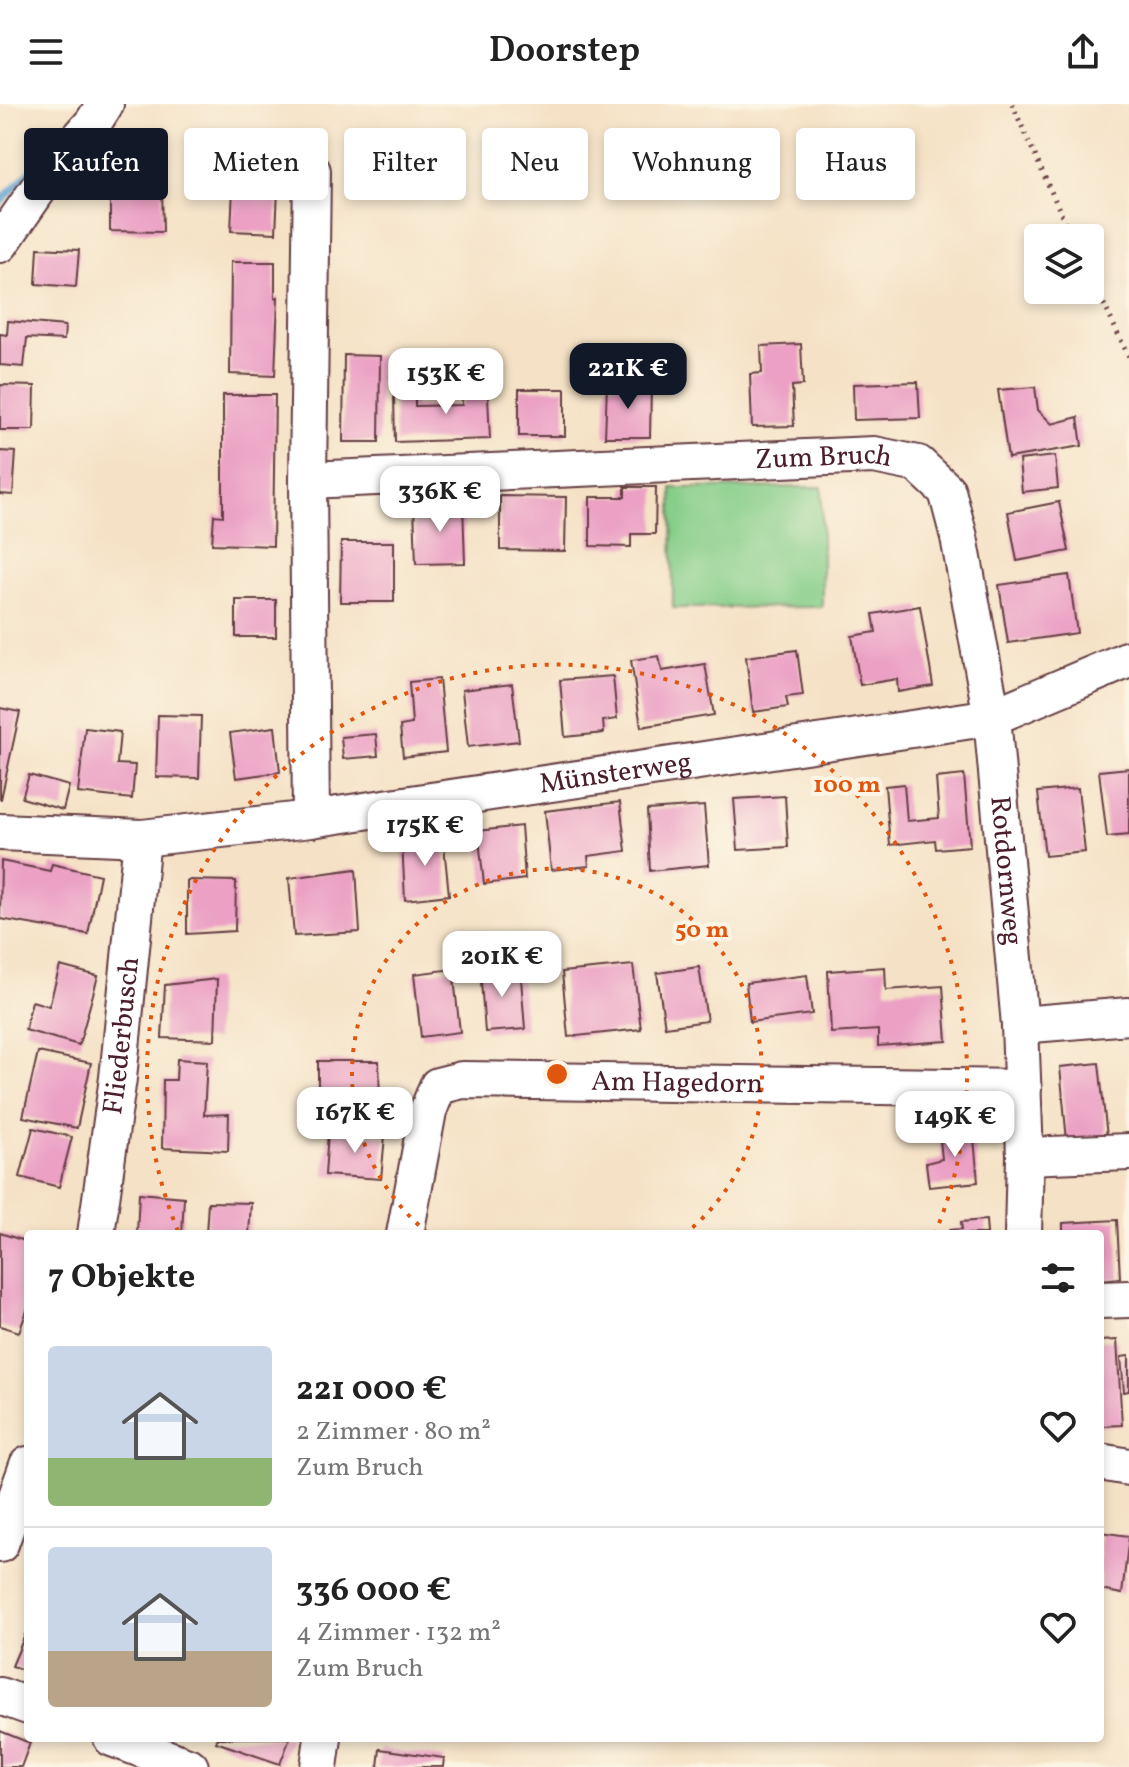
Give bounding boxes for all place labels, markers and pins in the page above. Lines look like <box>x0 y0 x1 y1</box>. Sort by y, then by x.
pin: 221K € <box>563 343 693 411</box>
pin: 153K € <box>381 348 511 416</box>
pin: 336K € <box>375 466 505 534</box>
pin: 175K € <box>360 800 490 868</box>
pin: 201K € <box>437 931 567 999</box>
centre of rings <box>543 1060 571 1088</box>
pin: 167K € <box>290 1087 420 1155</box>
pin: 149K € <box>890 1091 1020 1159</box>

